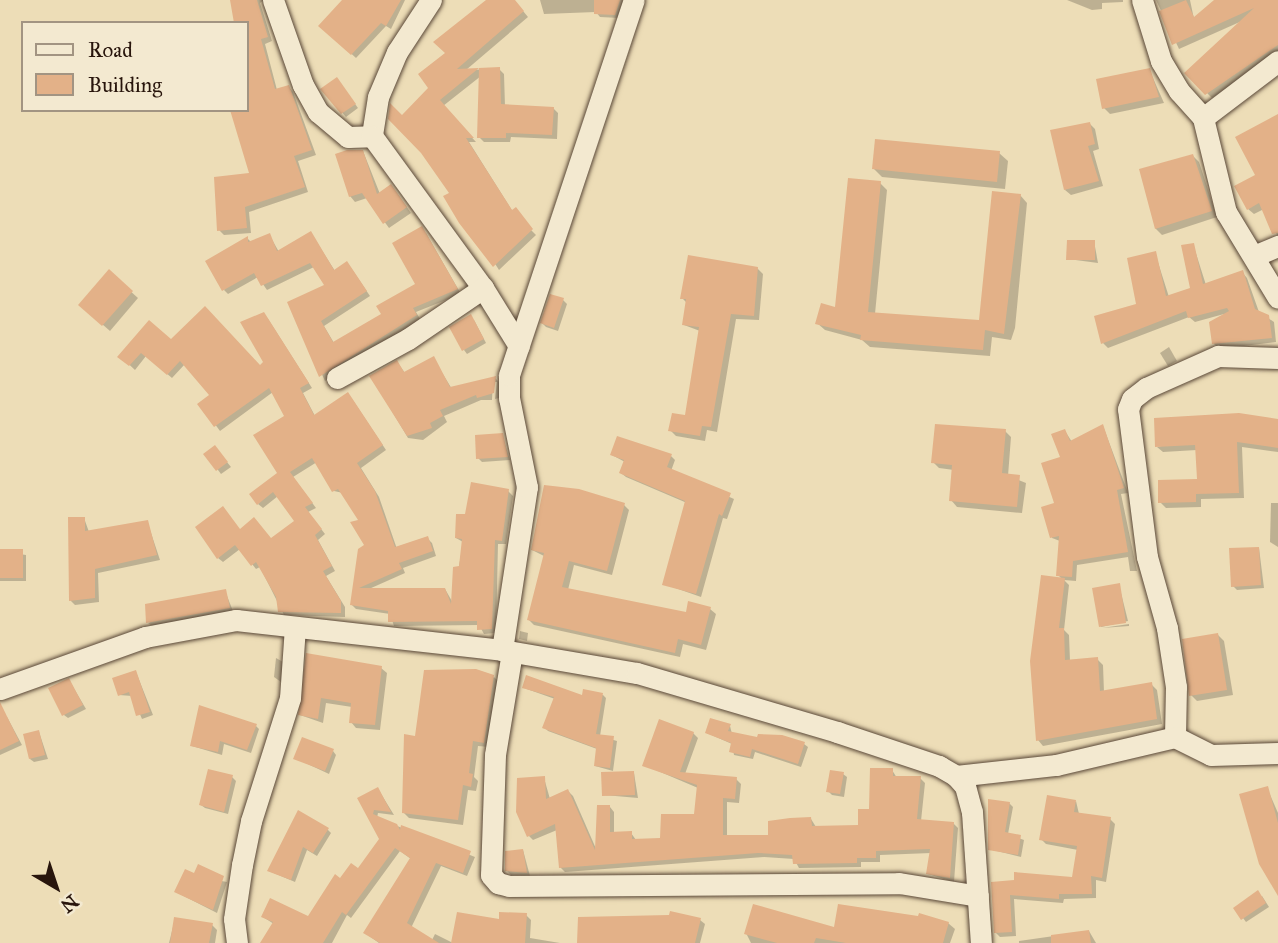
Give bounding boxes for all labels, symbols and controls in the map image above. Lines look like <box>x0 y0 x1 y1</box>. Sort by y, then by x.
legend <box>21 21 248 112</box>
text: Road <box>88 37 133 63</box>
text: Building <box>88 72 162 98</box>
north arrow <box>21 852 91 922</box>
text: N <box>56 890 83 918</box>

